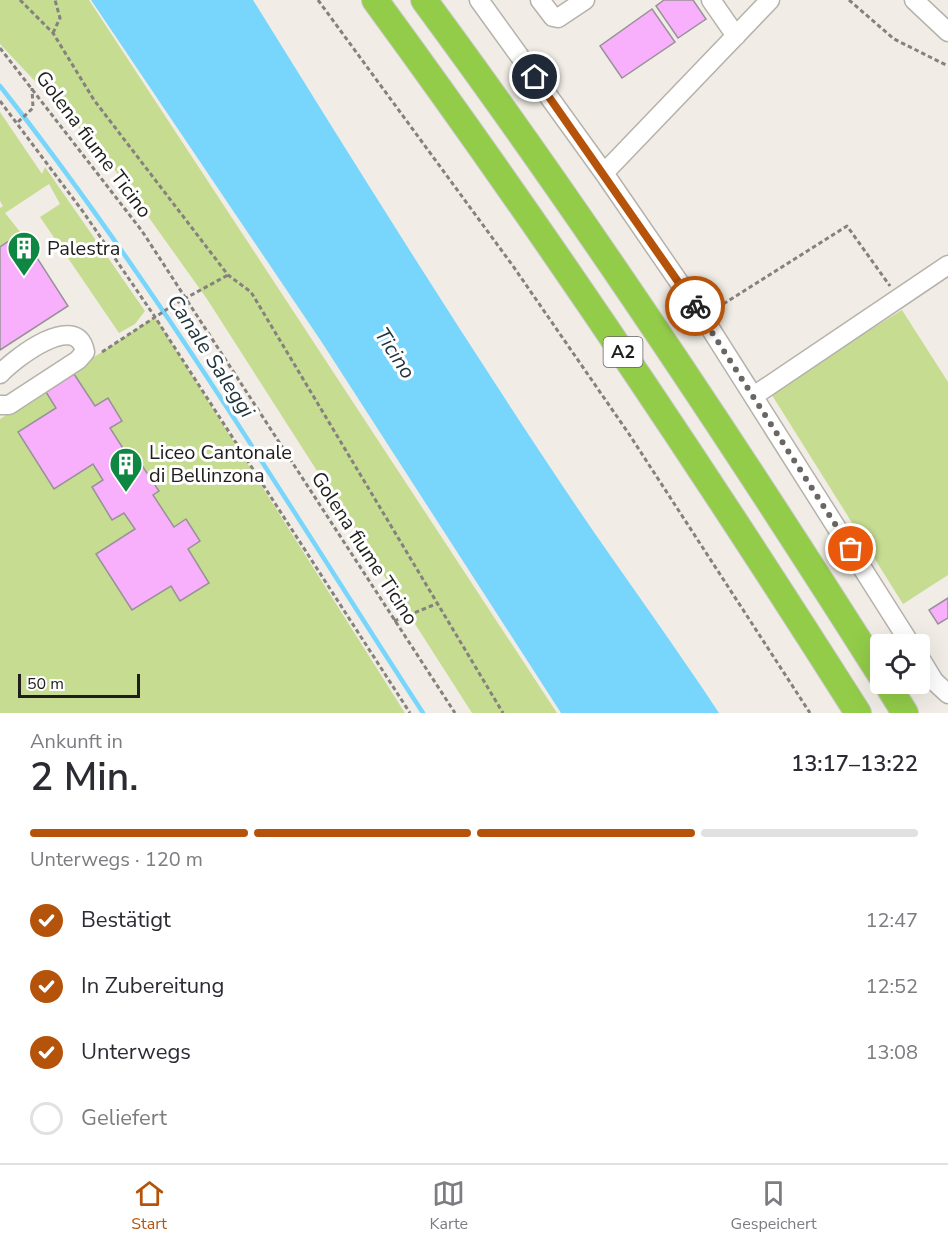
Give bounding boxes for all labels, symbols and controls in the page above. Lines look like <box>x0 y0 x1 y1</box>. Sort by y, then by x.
pin <box>509 51 560 102</box>
icon: home <box>518 60 551 93</box>
street label: Golena fiume Ticino <box>29 65 158 223</box>
building icon: Palestra <box>6 230 42 277</box>
place label: Palestra <box>47 235 120 262</box>
courier <box>665 276 725 336</box>
water label: Canale Saleggi <box>161 289 262 424</box>
icon: bike <box>679 290 712 323</box>
water label: Ticino <box>368 322 422 384</box>
road number: A2 <box>604 337 642 367</box>
place label: Liceo Cantonale di Bellinzona <box>149 439 292 489</box>
building icon: Liceo Cantonale di Bellinzona <box>108 446 144 493</box>
street label: Golena fiume Ticino <box>305 466 424 630</box>
pin <box>825 523 876 574</box>
icon: bag <box>834 532 867 565</box>
map controls <box>870 634 930 694</box>
button: locate <box>870 634 930 694</box>
scale bar <box>18 671 140 698</box>
text: 50 m <box>27 673 64 695</box>
text: Ankunft in <box>30 728 123 755</box>
text: 13:17–13:22 <box>791 749 918 779</box>
text: 2 Min. <box>30 751 138 804</box>
text: Unterwegs · 120 m <box>30 846 203 873</box>
icon: check <box>30 904 63 937</box>
text: Bestätigt <box>81 905 171 935</box>
text: 12:47 <box>865 907 918 934</box>
icon: check <box>30 970 63 1003</box>
text: In Zubereitung <box>81 971 224 1001</box>
text: 12:52 <box>865 973 918 1000</box>
icon: check <box>30 1036 63 1069</box>
text: Unterwegs <box>81 1037 191 1067</box>
text: 13:08 <box>865 1039 918 1066</box>
text: Geliefert <box>81 1103 167 1133</box>
tab: Start <box>131 1177 167 1235</box>
tab: Karte <box>429 1177 468 1235</box>
tab: Gespeichert <box>731 1177 817 1235</box>

